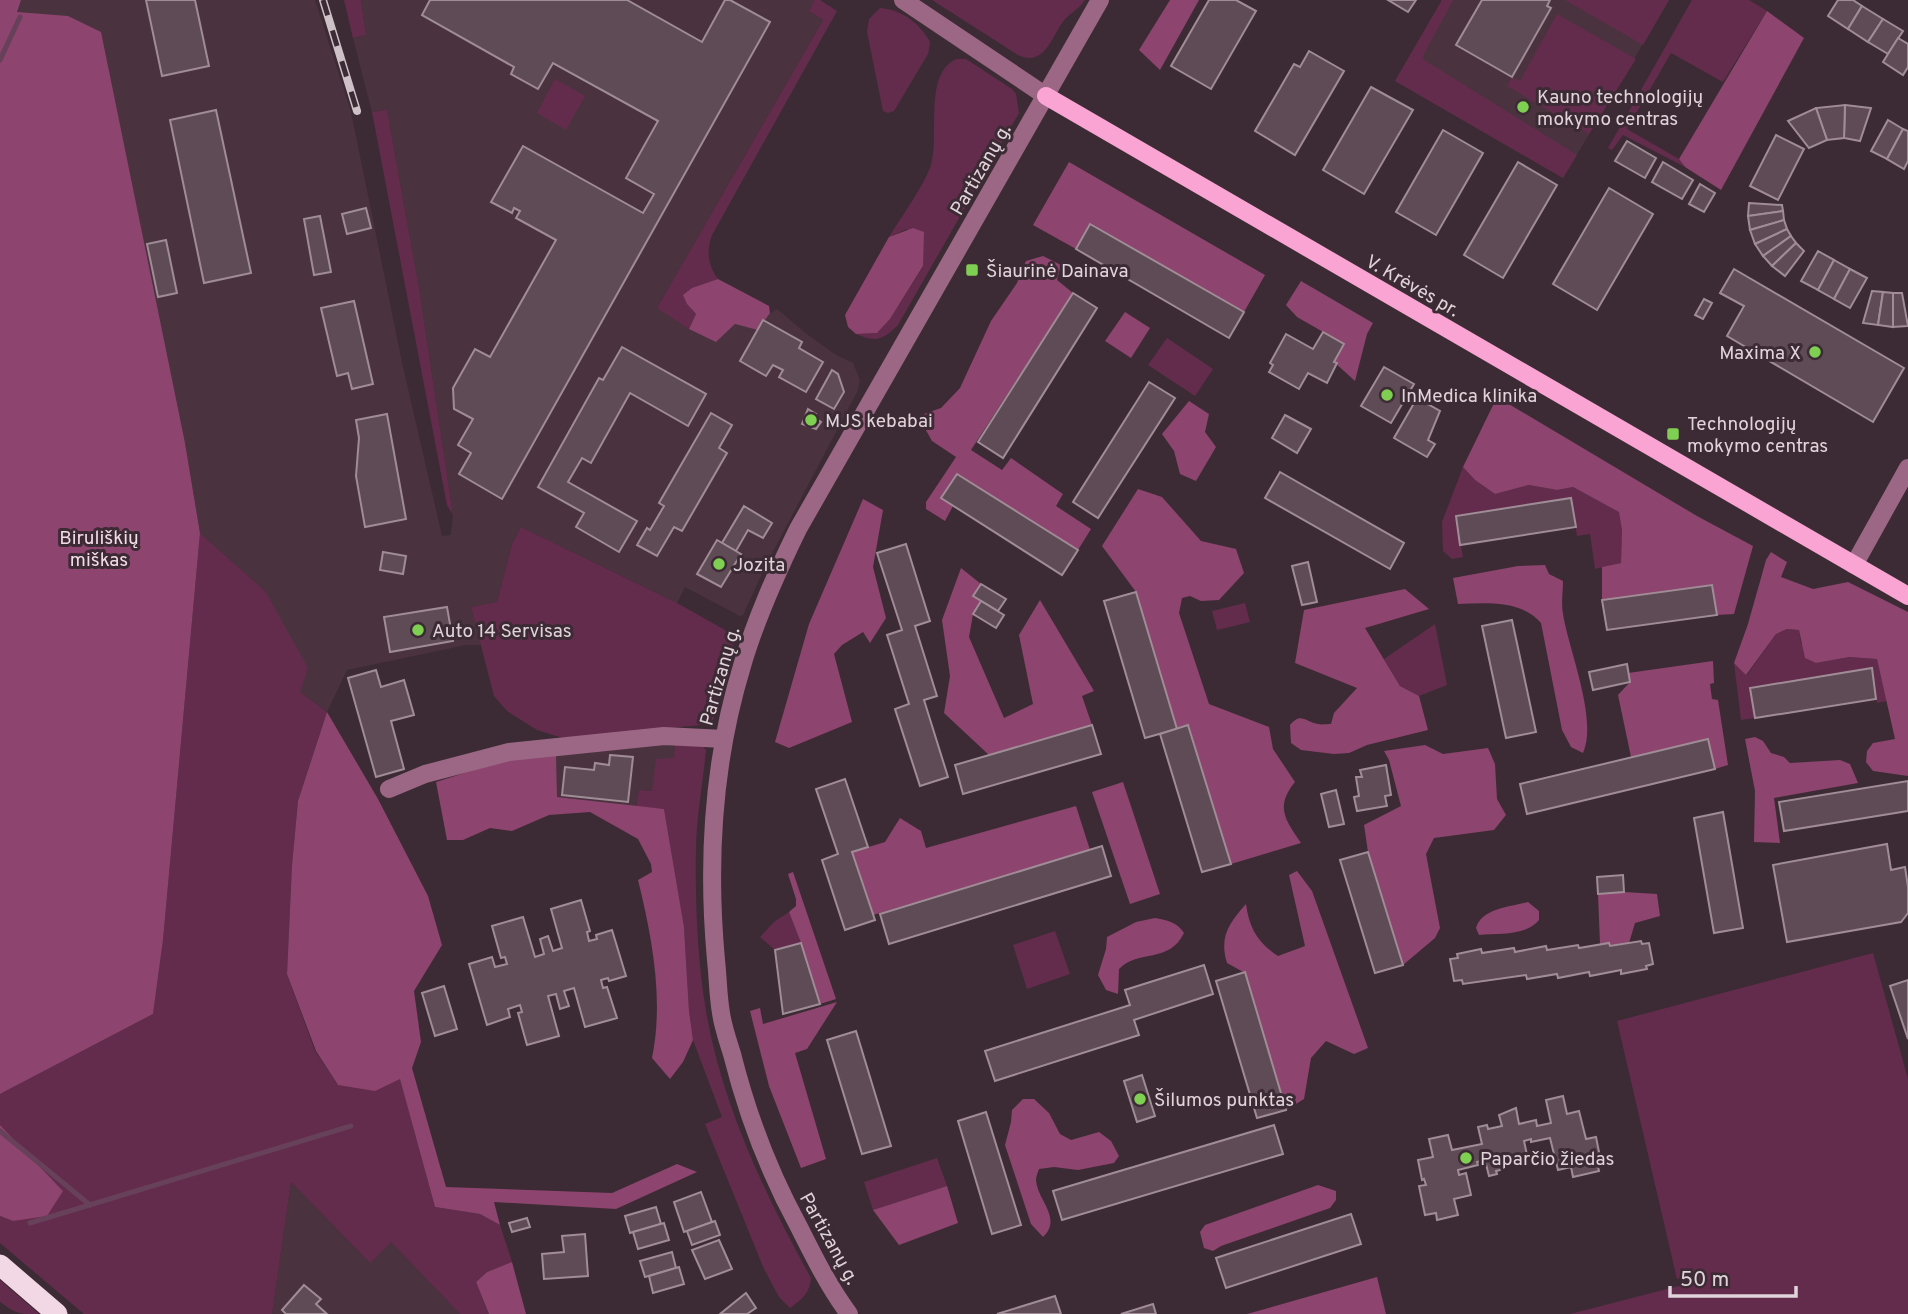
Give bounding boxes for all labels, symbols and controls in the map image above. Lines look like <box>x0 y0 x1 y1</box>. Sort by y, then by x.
place label: Kauno technologijų mokymo centras <box>1537 86 1703 132</box>
marker: Kauno technologijų mokymo centras <box>1515 99 1531 115</box>
street label: Partizanų g. <box>946 120 1018 220</box>
street label: V. Krėvės pr. <box>1361 250 1463 323</box>
place label: Šiaurinė Dainava <box>986 259 1128 284</box>
marker: Šiaurinė Dainava <box>964 262 980 278</box>
place label: Maxima X <box>1719 342 1801 366</box>
marker: Maxima X <box>1807 344 1823 360</box>
place label: InMedica klinika <box>1401 385 1537 409</box>
marker: InMedica klinika <box>1379 387 1395 403</box>
place label: MJS kebabai <box>825 410 933 434</box>
marker: MJS kebabai <box>803 412 819 428</box>
place label: Technologijų mokymo centras <box>1687 413 1828 459</box>
marker: Technologijų mokymo centras <box>1665 426 1681 442</box>
park label: Biruliškių miškas <box>59 527 139 573</box>
place label: Jozita <box>733 554 785 578</box>
marker: Jozita <box>711 556 727 572</box>
place label: Auto 14 Servisas <box>432 620 572 644</box>
marker: Auto 14 Servisas <box>410 622 426 638</box>
street label: Partizanų g. <box>695 624 746 729</box>
place label: Šilumos punktas <box>1154 1088 1294 1113</box>
marker: Šilumos punktas <box>1132 1091 1148 1107</box>
place label: Paparčio žiedas <box>1480 1148 1614 1172</box>
marker: Paparčio žiedas <box>1458 1150 1474 1166</box>
street label: Partizanų g. <box>793 1189 863 1289</box>
scale bar <box>1670 1254 1796 1298</box>
text: 50 m <box>1680 1267 1729 1294</box>

